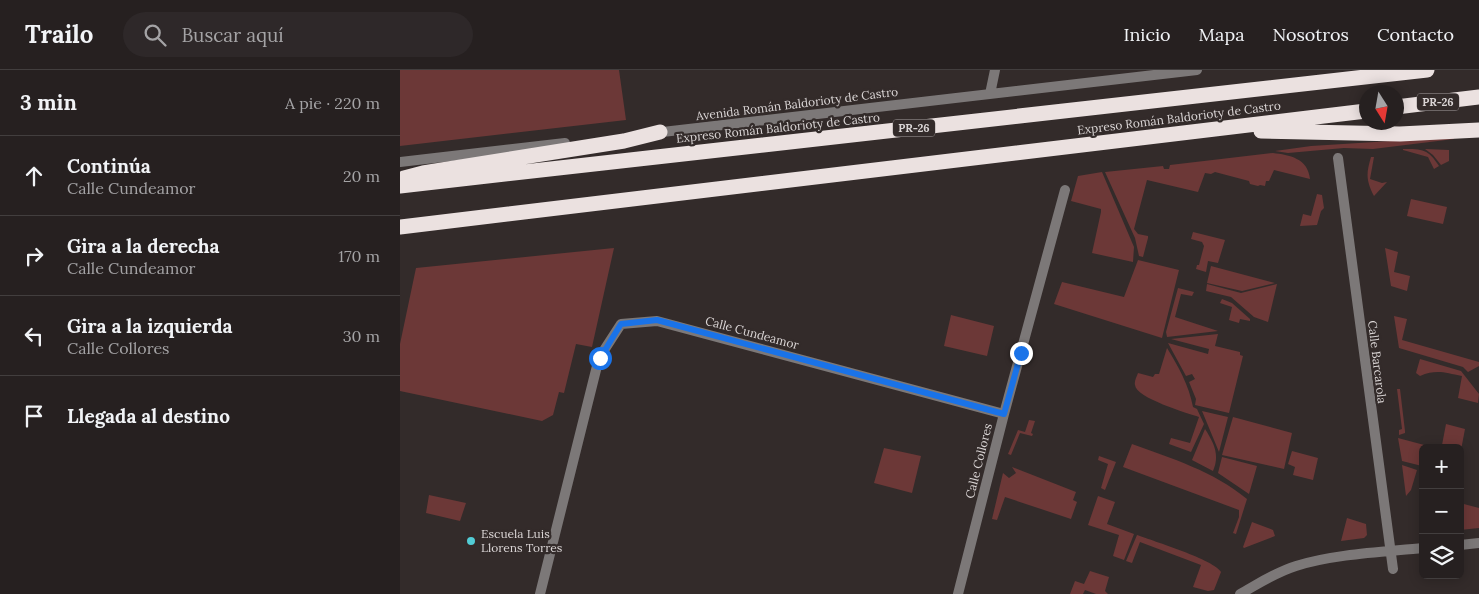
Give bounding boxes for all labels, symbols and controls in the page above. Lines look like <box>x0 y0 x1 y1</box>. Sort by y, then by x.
search box <box>123 12 473 57</box>
text: Trailo <box>25 19 93 50</box>
icon: search <box>141 21 169 49</box>
text: Buscar aquí <box>181 23 284 47</box>
text: Inicio <box>1124 23 1171 46</box>
text: Mapa <box>1199 23 1244 46</box>
text: Nosotros <box>1272 23 1349 46</box>
text: Contacto <box>1377 23 1454 46</box>
street label: Avenida Román Baldorioty de Castro <box>694 84 899 123</box>
north arrow <box>1359 85 1404 130</box>
text: 3 min <box>20 89 77 116</box>
text: A pie · 220 m <box>285 93 380 113</box>
road number: PR-26 <box>1417 94 1459 111</box>
street label: Expreso Román Baldorioty de Castro <box>1076 98 1281 137</box>
street label: Expreso Román Baldorioty de Castro <box>675 109 881 146</box>
road number: PR-26 <box>893 119 935 136</box>
text: Continúa <box>67 154 151 178</box>
icon: ahead <box>20 162 48 190</box>
text: 20 m <box>343 166 380 186</box>
text: Calle Cundeamor <box>67 178 196 198</box>
text: Gira a la derecha <box>67 234 220 258</box>
icon: right <box>20 242 48 270</box>
text: 170 m <box>338 246 380 266</box>
text: Calle Cundeamor <box>67 258 196 278</box>
street label: Calle Cundeamor <box>704 313 801 352</box>
text: Gira a la izquierda <box>67 314 233 338</box>
street label: Calle Barcarola <box>1365 319 1390 404</box>
icon: left <box>20 322 48 350</box>
text: 30 m <box>343 326 380 346</box>
text: Calle Collores <box>67 338 170 358</box>
route end <box>1010 342 1033 365</box>
route start <box>589 347 612 370</box>
icon: arrive <box>20 402 48 430</box>
text: Llegada al destino <box>67 404 230 428</box>
street label: Calle Collores <box>962 421 995 500</box>
map controls <box>1419 444 1464 579</box>
button: + <box>1419 444 1464 489</box>
button: − <box>1419 489 1464 534</box>
place label: Escuela Luis Llorens Torres <box>481 526 563 555</box>
button: layers <box>1419 534 1464 579</box>
marker: Escuela Luis Llorens Torres <box>465 535 477 547</box>

